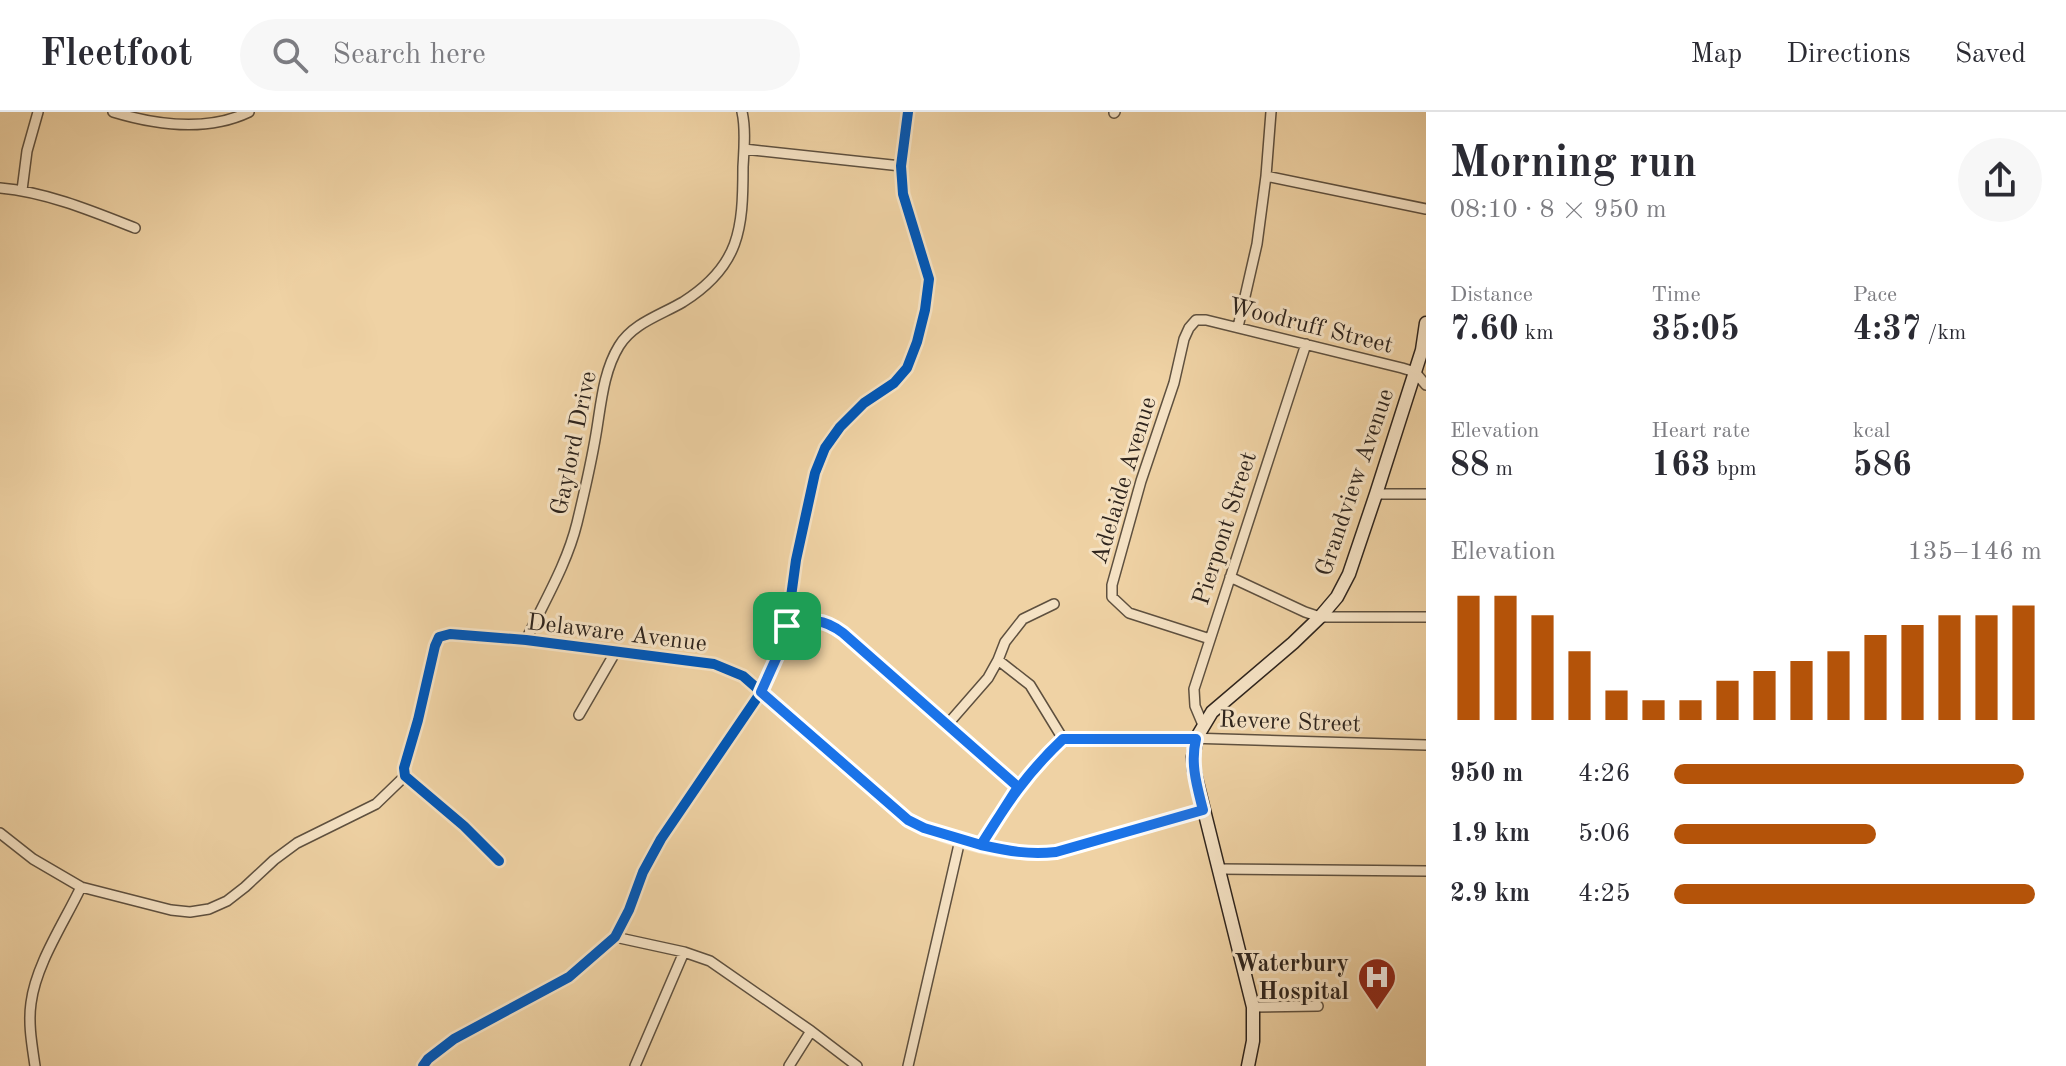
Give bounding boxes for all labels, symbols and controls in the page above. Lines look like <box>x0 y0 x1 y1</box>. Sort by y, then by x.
search box <box>240 19 800 91</box>
icon: search <box>268 33 312 77</box>
text: Fleetfoot <box>40 36 192 74</box>
text: Search here <box>332 40 486 70</box>
text: Map <box>1690 41 1742 69</box>
text: Directions <box>1786 41 1911 69</box>
text: Saved <box>1955 41 2026 69</box>
button: share <box>1958 138 2042 222</box>
text: Morning run <box>1450 142 1697 186</box>
text: 08:10 · 8 × 950 m <box>1450 197 1667 223</box>
text: Distance <box>1450 284 1533 306</box>
text: Time <box>1651 284 1701 306</box>
text: Pace <box>1853 284 1897 306</box>
street label: Woodruff Street <box>1226 295 1395 359</box>
text: 7.60 <box>1450 313 1519 347</box>
text: 35:05 <box>1651 313 1740 347</box>
text: 4:37 <box>1853 313 1921 347</box>
text: km <box>1519 322 1554 344</box>
text: /km <box>1921 322 1966 344</box>
street label: Gaylord Drive <box>548 369 602 518</box>
street label: Grandview Avenue <box>1313 386 1399 579</box>
street label: Adelaide Avenue <box>1088 394 1162 567</box>
text: Elevation <box>1450 420 1540 442</box>
text: Heart rate <box>1651 420 1750 442</box>
text: kcal <box>1853 420 1891 442</box>
street label: Pierpont Street <box>1190 449 1262 608</box>
text: 88 <box>1450 449 1489 483</box>
text: 163 <box>1651 449 1711 483</box>
text: 586 <box>1853 449 1912 483</box>
text: m <box>1489 458 1513 480</box>
text: bpm <box>1711 458 1757 480</box>
text: Elevation <box>1450 539 1556 565</box>
text: 135–146 m <box>1907 539 2042 565</box>
pin <box>753 592 821 660</box>
icon: arrive <box>765 604 809 648</box>
street label: Delaware Avenue <box>525 611 708 657</box>
street label: Revere Street <box>1219 709 1361 737</box>
text: 950 m <box>1450 761 1523 787</box>
text: 4:26 <box>1578 761 1631 787</box>
text: 1.9 km <box>1450 821 1530 847</box>
text: 5:06 <box>1578 821 1631 847</box>
text: 2.9 km <box>1450 881 1530 907</box>
text: 4:25 <box>1578 881 1631 907</box>
place label: Waterbury Hospital <box>1234 953 1349 1005</box>
hospital icon: Waterbury Hospital <box>1356 956 1398 1011</box>

